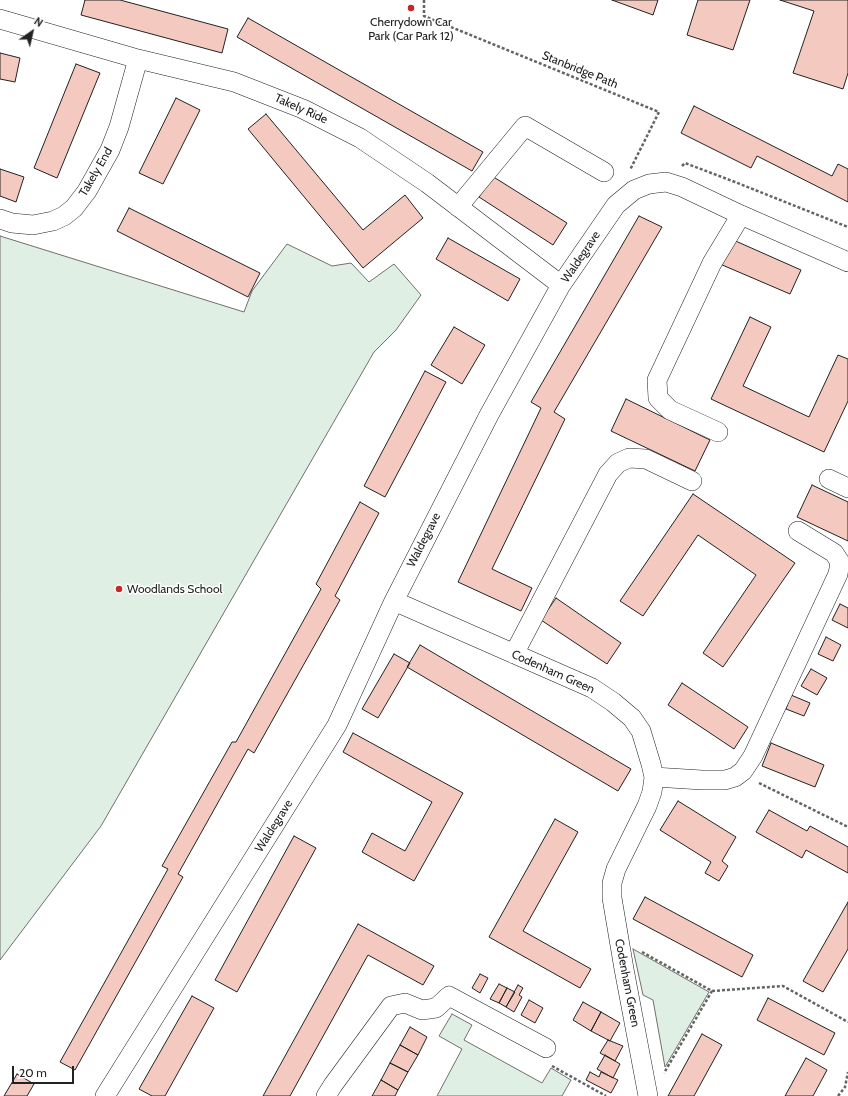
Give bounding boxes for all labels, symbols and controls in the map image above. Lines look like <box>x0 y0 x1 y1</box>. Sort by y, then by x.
marker: Cherrydown Car Park (Car Park 12) <box>406 3 416 13</box>
north arrow <box>12 12 52 52</box>
text: N <box>32 14 46 30</box>
place label: Cherrydown Car Park (Car Park 12) <box>368 15 454 43</box>
street label: Stanbridge Path <box>540 48 620 92</box>
street label: Takely Ride <box>272 91 330 127</box>
street label: Takely End <box>76 145 116 199</box>
street label: Waldegrave <box>558 228 604 286</box>
street label: Waldegrave <box>404 510 444 570</box>
place label: Woodlands School <box>127 582 222 596</box>
marker: Woodlands School <box>114 584 124 594</box>
street label: Codenham Green <box>509 647 597 697</box>
street label: Waldegrave <box>252 797 296 855</box>
street label: Codenham Green <box>611 938 643 1028</box>
scale bar <box>14 1058 76 1084</box>
text: 20 m <box>19 1065 47 1080</box>

